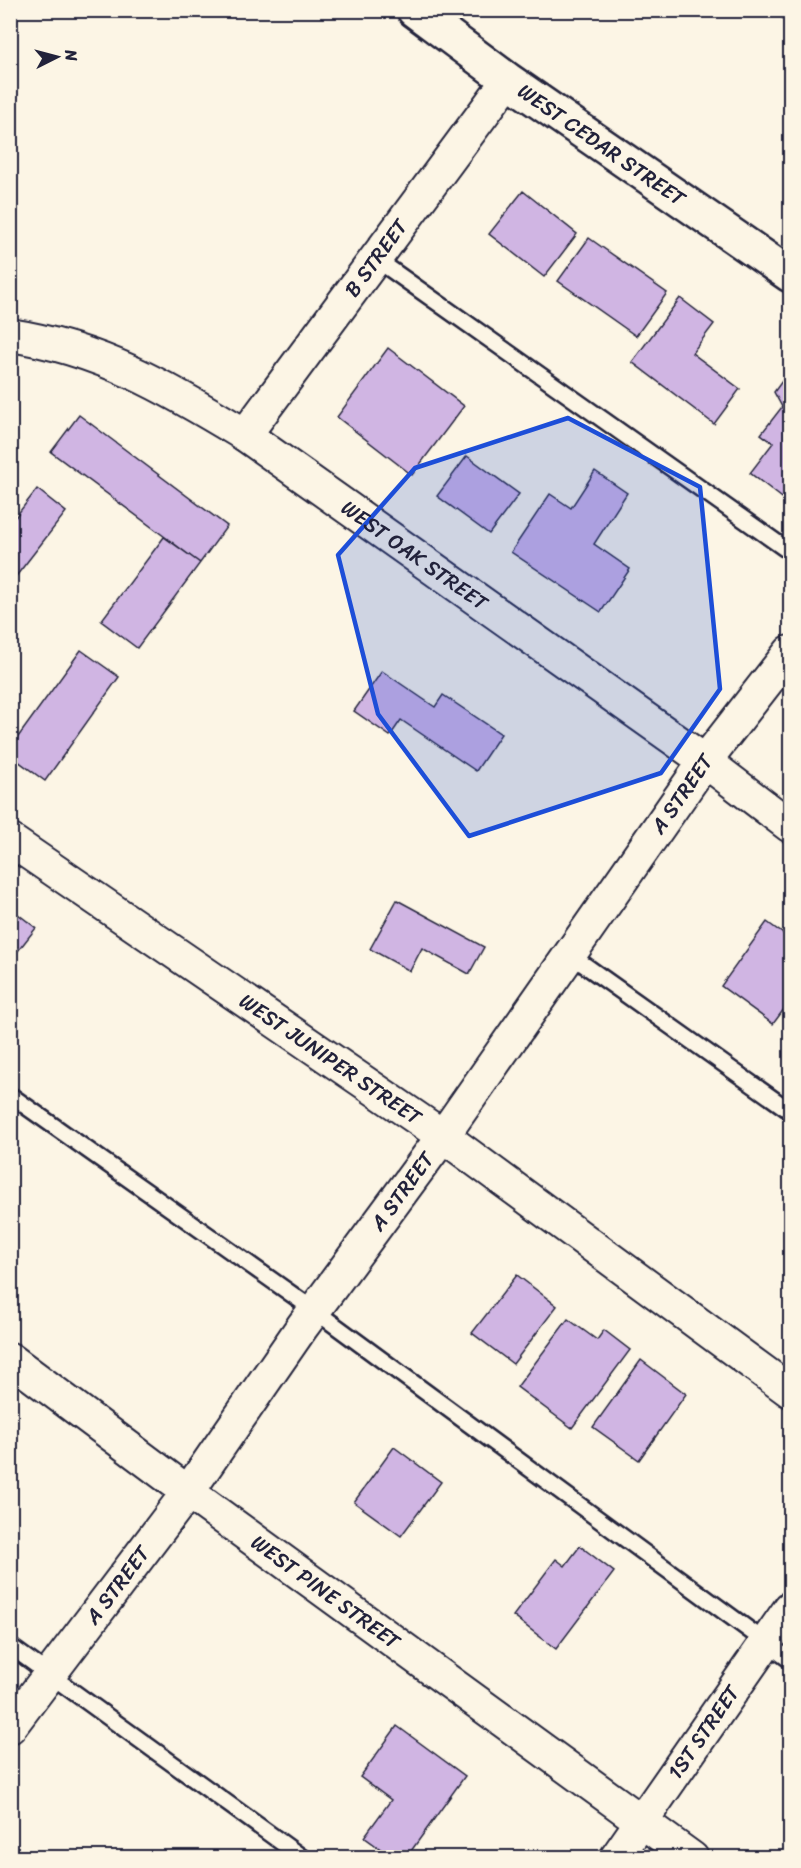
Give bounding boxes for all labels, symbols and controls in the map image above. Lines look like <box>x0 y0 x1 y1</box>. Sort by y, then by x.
north arrow <box>27 27 87 87</box>
text: N <box>56 47 87 63</box>
street label: WEST CEDAR STREET <box>509 73 695 217</box>
street label: B STREET <box>334 209 419 306</box>
street label: WEST OAK STREET <box>333 489 498 622</box>
street label: A STREET <box>640 745 724 843</box>
street label: WEST JUNIPER STREET <box>231 983 431 1136</box>
street label: A STREET <box>359 1142 445 1240</box>
street label: WEST PINE STREET <box>242 1524 410 1660</box>
street label: A STREET <box>74 1536 161 1634</box>
street label: 1ST STREET <box>657 1676 751 1788</box>

